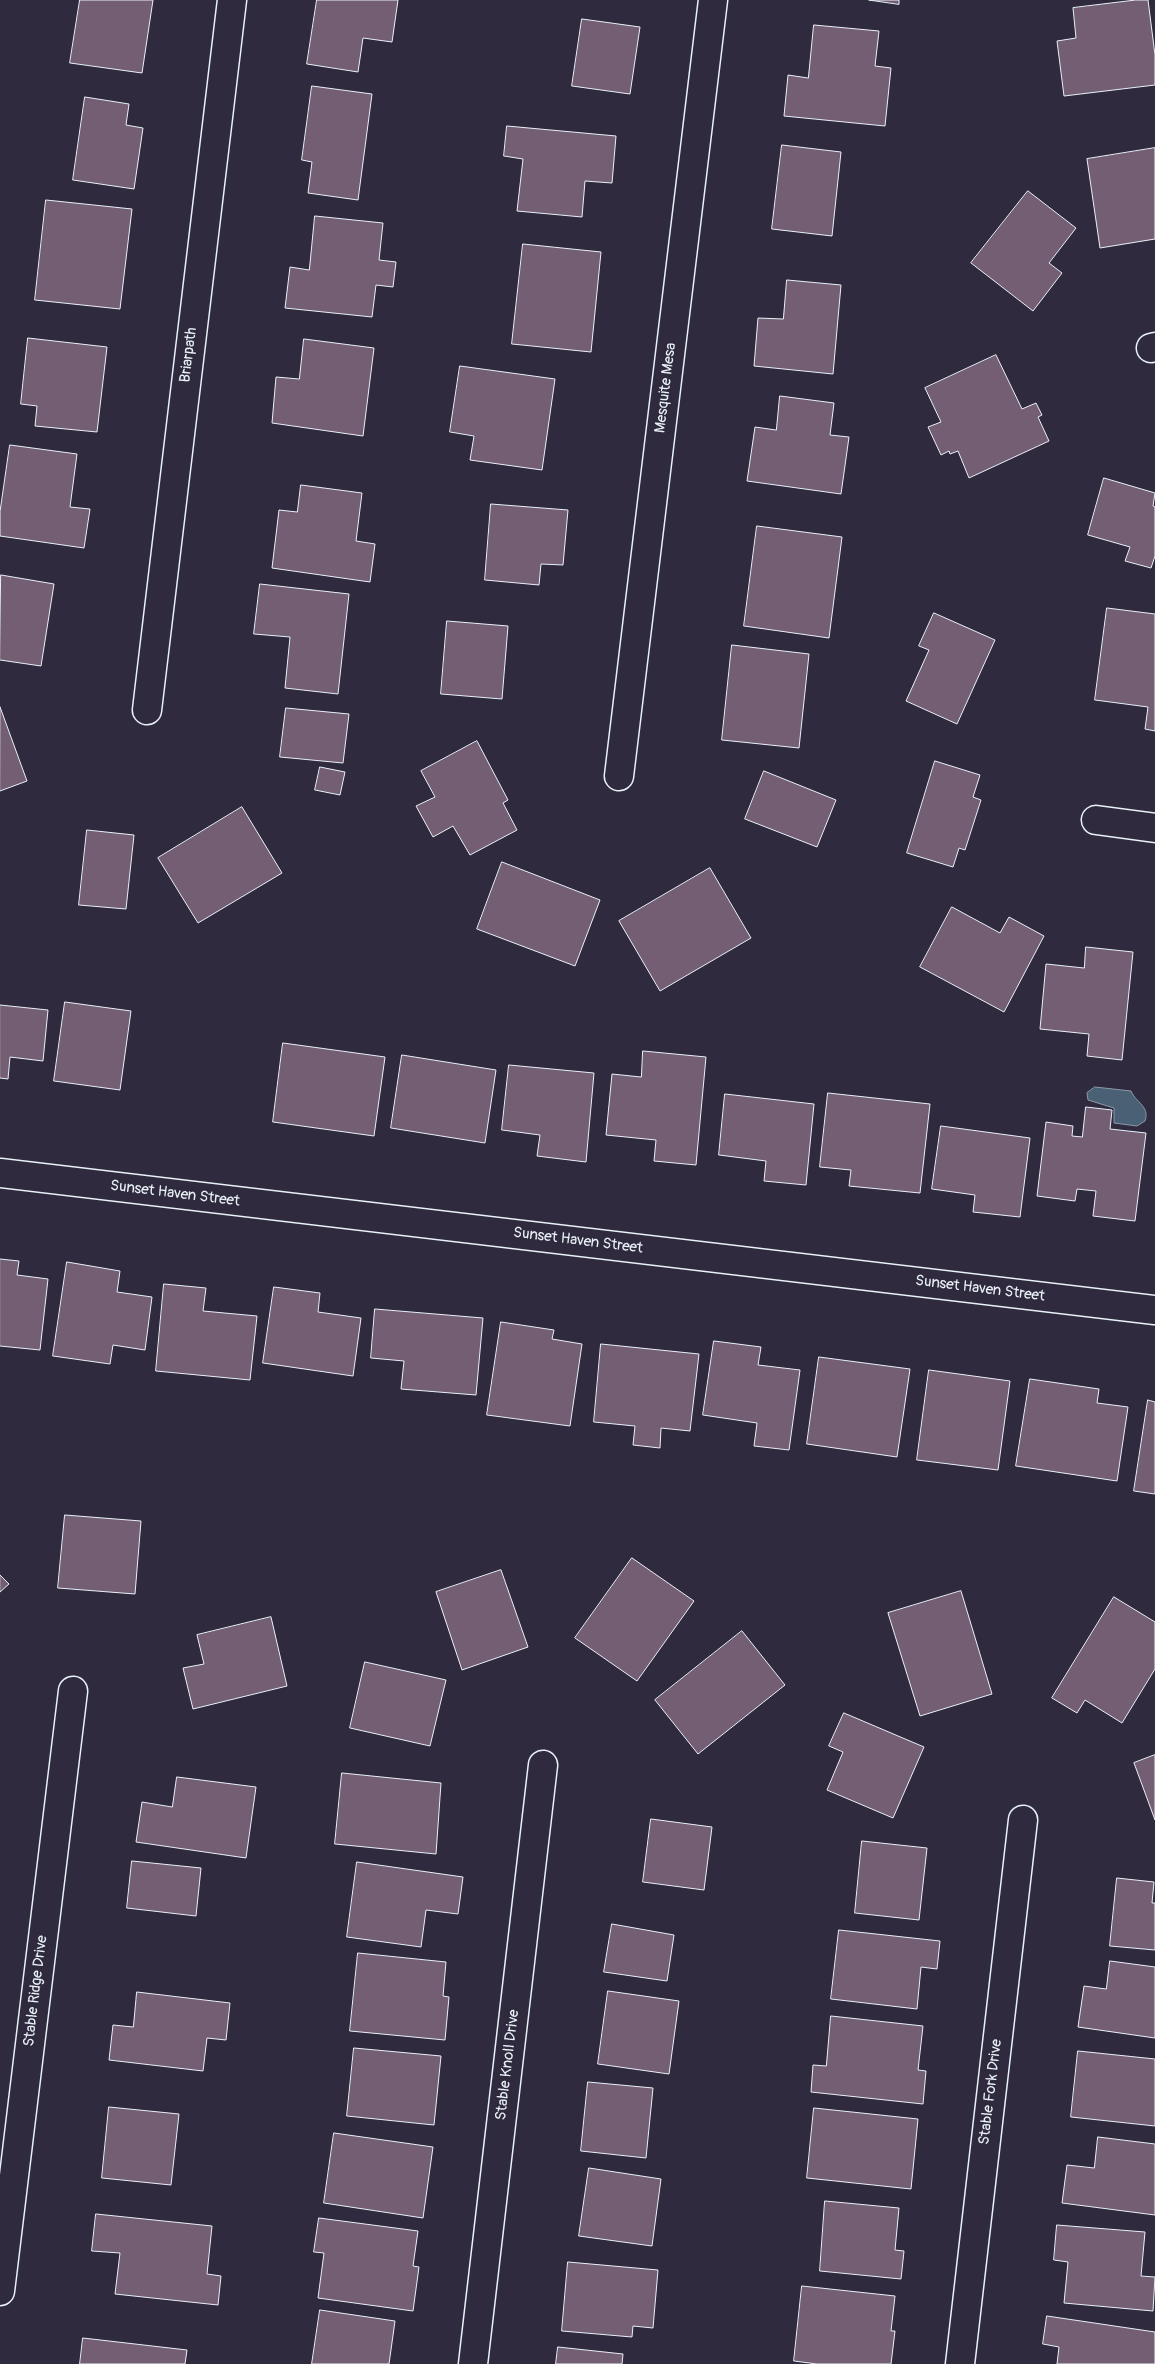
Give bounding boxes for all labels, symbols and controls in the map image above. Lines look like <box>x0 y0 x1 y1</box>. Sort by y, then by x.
street label: Briarpath <box>177 326 201 384</box>
street label: Mesquite Mesa <box>652 342 680 434</box>
street label: Sunset Haven Street <box>109 1177 241 1211</box>
street label: Sunset Haven Street <box>512 1224 644 1258</box>
street label: Sunset Haven Street <box>914 1272 1046 1306</box>
street label: Stable Ridge Drive <box>20 1934 52 2048</box>
street label: Stable Knoll Drive <box>492 2008 524 2122</box>
street label: Stable Fork Drive <box>976 2038 1006 2146</box>

